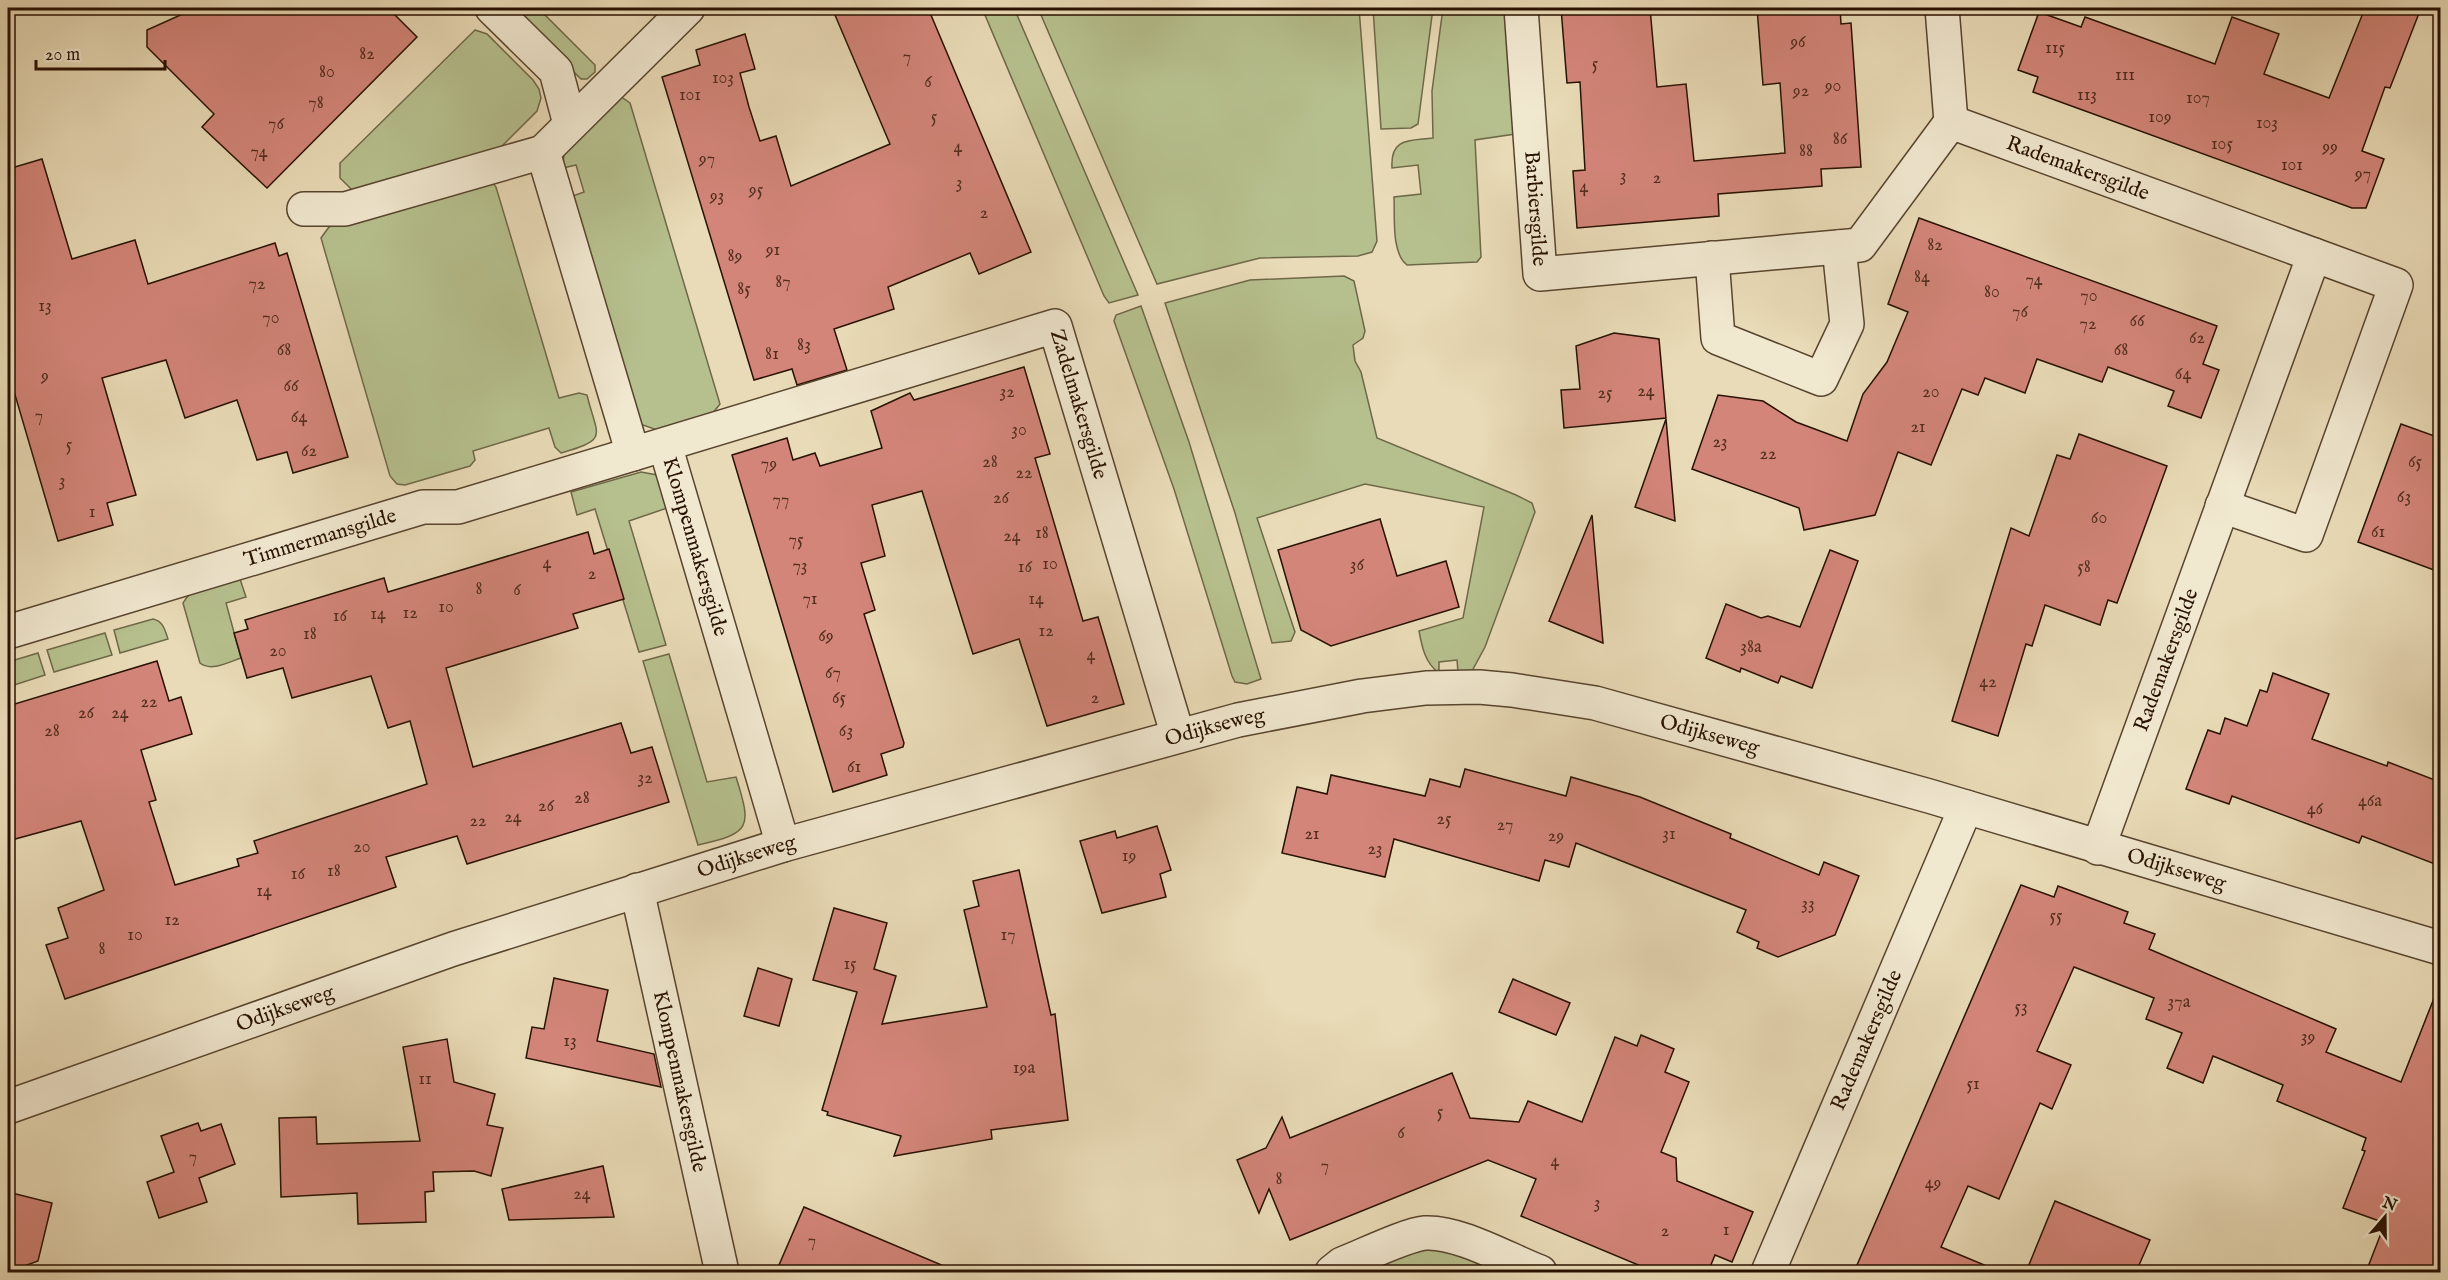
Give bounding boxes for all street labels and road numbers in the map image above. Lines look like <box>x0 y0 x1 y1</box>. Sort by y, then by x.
street label: Rademakersgilde <box>2002 130 2153 207</box>
street label: Barbiersgilde <box>1518 150 1553 267</box>
street label: Zadelmakersgilde <box>1043 326 1114 483</box>
street label: Klompenmakersgilde <box>656 454 734 640</box>
street label: Timmermansgilde <box>241 502 400 574</box>
street label: Rademakersgilde <box>2128 584 2205 735</box>
street label: Odijkseweg <box>1162 701 1268 753</box>
street label: Odijkseweg <box>1657 708 1763 762</box>
street label: Odijkseweg <box>694 828 800 885</box>
street label: Odijkseweg <box>2124 842 2230 897</box>
street label: Rademakersgilde <box>1825 965 1909 1115</box>
street label: Odijkseweg <box>232 979 338 1038</box>
street label: Klompenmakersgilde <box>646 988 713 1175</box>

